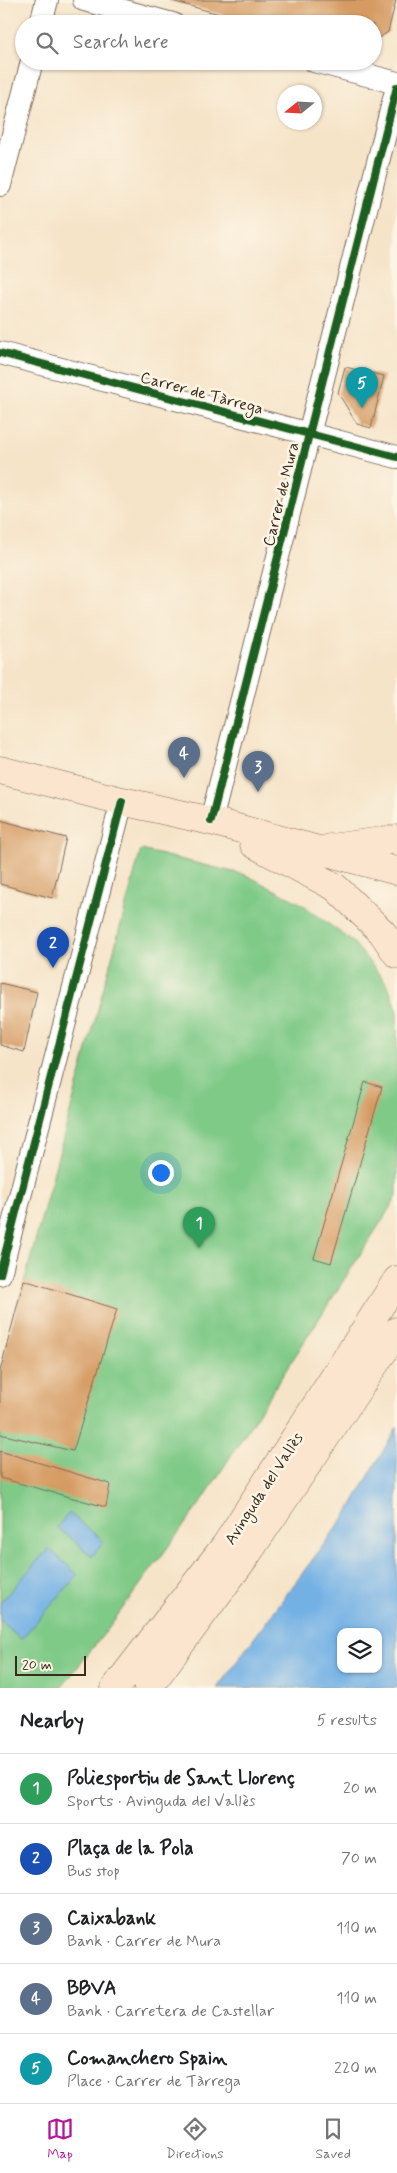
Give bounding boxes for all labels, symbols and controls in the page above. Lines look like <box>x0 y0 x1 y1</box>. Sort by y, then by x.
search box <box>15 15 382 70</box>
icon: search <box>33 29 61 57</box>
text: Search here <box>73 30 169 55</box>
north arrow <box>277 85 322 130</box>
street label: Carrer de Tàrrega <box>138 367 266 421</box>
pin: 5 <box>346 367 378 408</box>
street label: Carrer de Mura <box>258 440 305 549</box>
pin: 4 <box>168 737 200 778</box>
pin: 3 <box>242 751 274 792</box>
pin: 2 <box>37 927 69 968</box>
your location <box>148 1160 174 1186</box>
pin: 1 <box>183 1207 215 1248</box>
street label: Avinguda del Vallès <box>220 1429 309 1550</box>
map controls <box>337 1628 382 1673</box>
button: layers <box>337 1628 382 1673</box>
scale bar <box>15 1653 86 1676</box>
text: 20 m <box>22 1656 52 1674</box>
text: Nearby <box>20 1707 84 1735</box>
text: 5 results <box>317 1710 377 1731</box>
text: Poliesportiu de Sant Llorenç <box>67 1766 295 1791</box>
text: 1 <box>32 1778 40 1799</box>
text: 20 m <box>343 1778 377 1799</box>
text: Sports · Avinguda del Vallès <box>67 1791 256 1812</box>
text: Plaça de la Pola <box>67 1836 194 1861</box>
text: 2 <box>32 1848 40 1869</box>
text: 70 m <box>341 1848 377 1869</box>
text: Bus stop <box>67 1861 120 1882</box>
text: Caixabank <box>67 1906 156 1931</box>
text: 3 <box>32 1918 40 1939</box>
text: 110 m <box>336 1918 377 1939</box>
text: Bank · Carrer de Mura <box>67 1931 221 1952</box>
text: BBVA <box>67 1976 117 2001</box>
text: 4 <box>31 1988 41 2009</box>
text: 110 m <box>336 1988 377 2009</box>
text: Bank · Carretera de Castellar <box>67 2001 274 2022</box>
text: Comanchero Spain <box>67 2046 227 2071</box>
text: 5 <box>31 2058 41 2079</box>
text: 220 m <box>334 2058 377 2079</box>
text: Place · Carrer de Tàrrega <box>67 2071 241 2092</box>
tab: Map <box>46 2115 74 2163</box>
tab: Directions <box>166 2115 224 2163</box>
tab: Saved <box>316 2115 351 2163</box>

